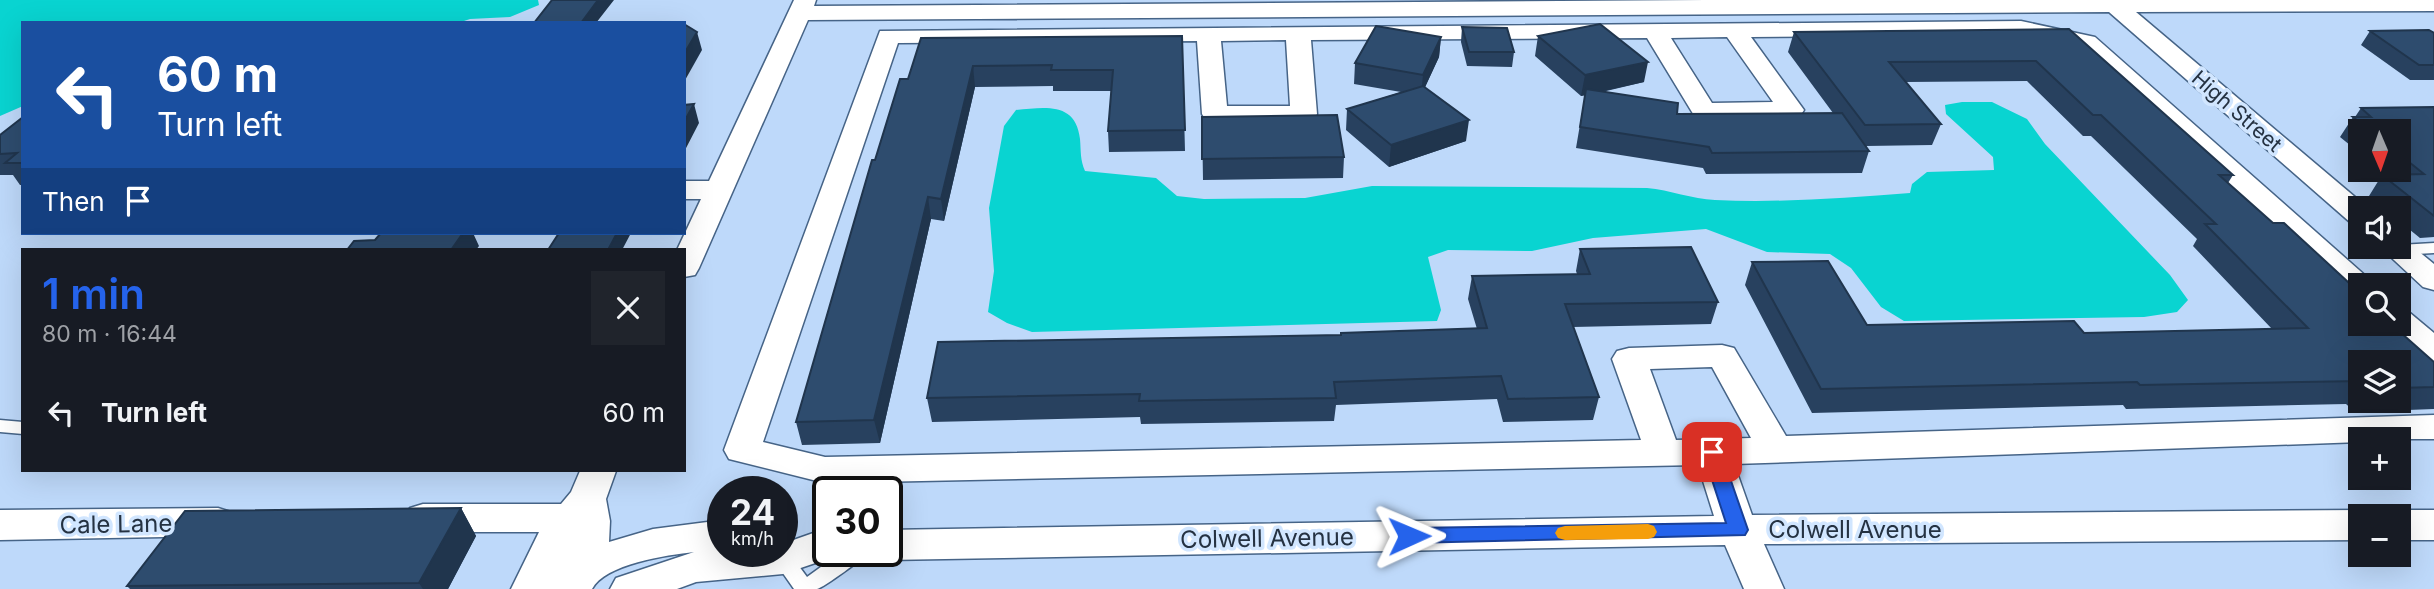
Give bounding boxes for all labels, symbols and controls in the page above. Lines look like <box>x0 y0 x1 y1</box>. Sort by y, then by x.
text: 60 m <box>157 45 278 104</box>
icon: left <box>42 49 133 140</box>
street label: High Street <box>2187 65 2287 157</box>
text: Turn left <box>157 105 282 144</box>
north arrow <box>2348 119 2412 182</box>
map controls <box>2348 119 2411 567</box>
icon: arrive <box>119 182 157 220</box>
text: Then <box>42 186 105 217</box>
button: sound <box>2348 196 2411 259</box>
text: 1 min <box>42 268 145 319</box>
button: close <box>591 271 665 345</box>
button: search <box>2348 273 2411 336</box>
text: 80 m · 16:44 <box>42 320 177 348</box>
button: layers <box>2348 350 2411 413</box>
icon: left <box>42 394 80 432</box>
text: Turn left <box>101 397 207 428</box>
text: 60 m <box>602 397 665 428</box>
pin <box>1682 422 1742 482</box>
button: + <box>2348 427 2411 490</box>
icon: arrive <box>1693 433 1731 471</box>
speed limit sign: 30 <box>812 476 903 567</box>
text: 24 <box>730 491 775 533</box>
position arrow <box>1372 499 1446 573</box>
button: − <box>2348 504 2411 567</box>
street label: Cale Lane <box>59 509 173 539</box>
street label: Colwell Avenue <box>1768 515 1942 544</box>
street label: Colwell Avenue <box>1180 522 1354 554</box>
text: km/h <box>731 528 774 549</box>

